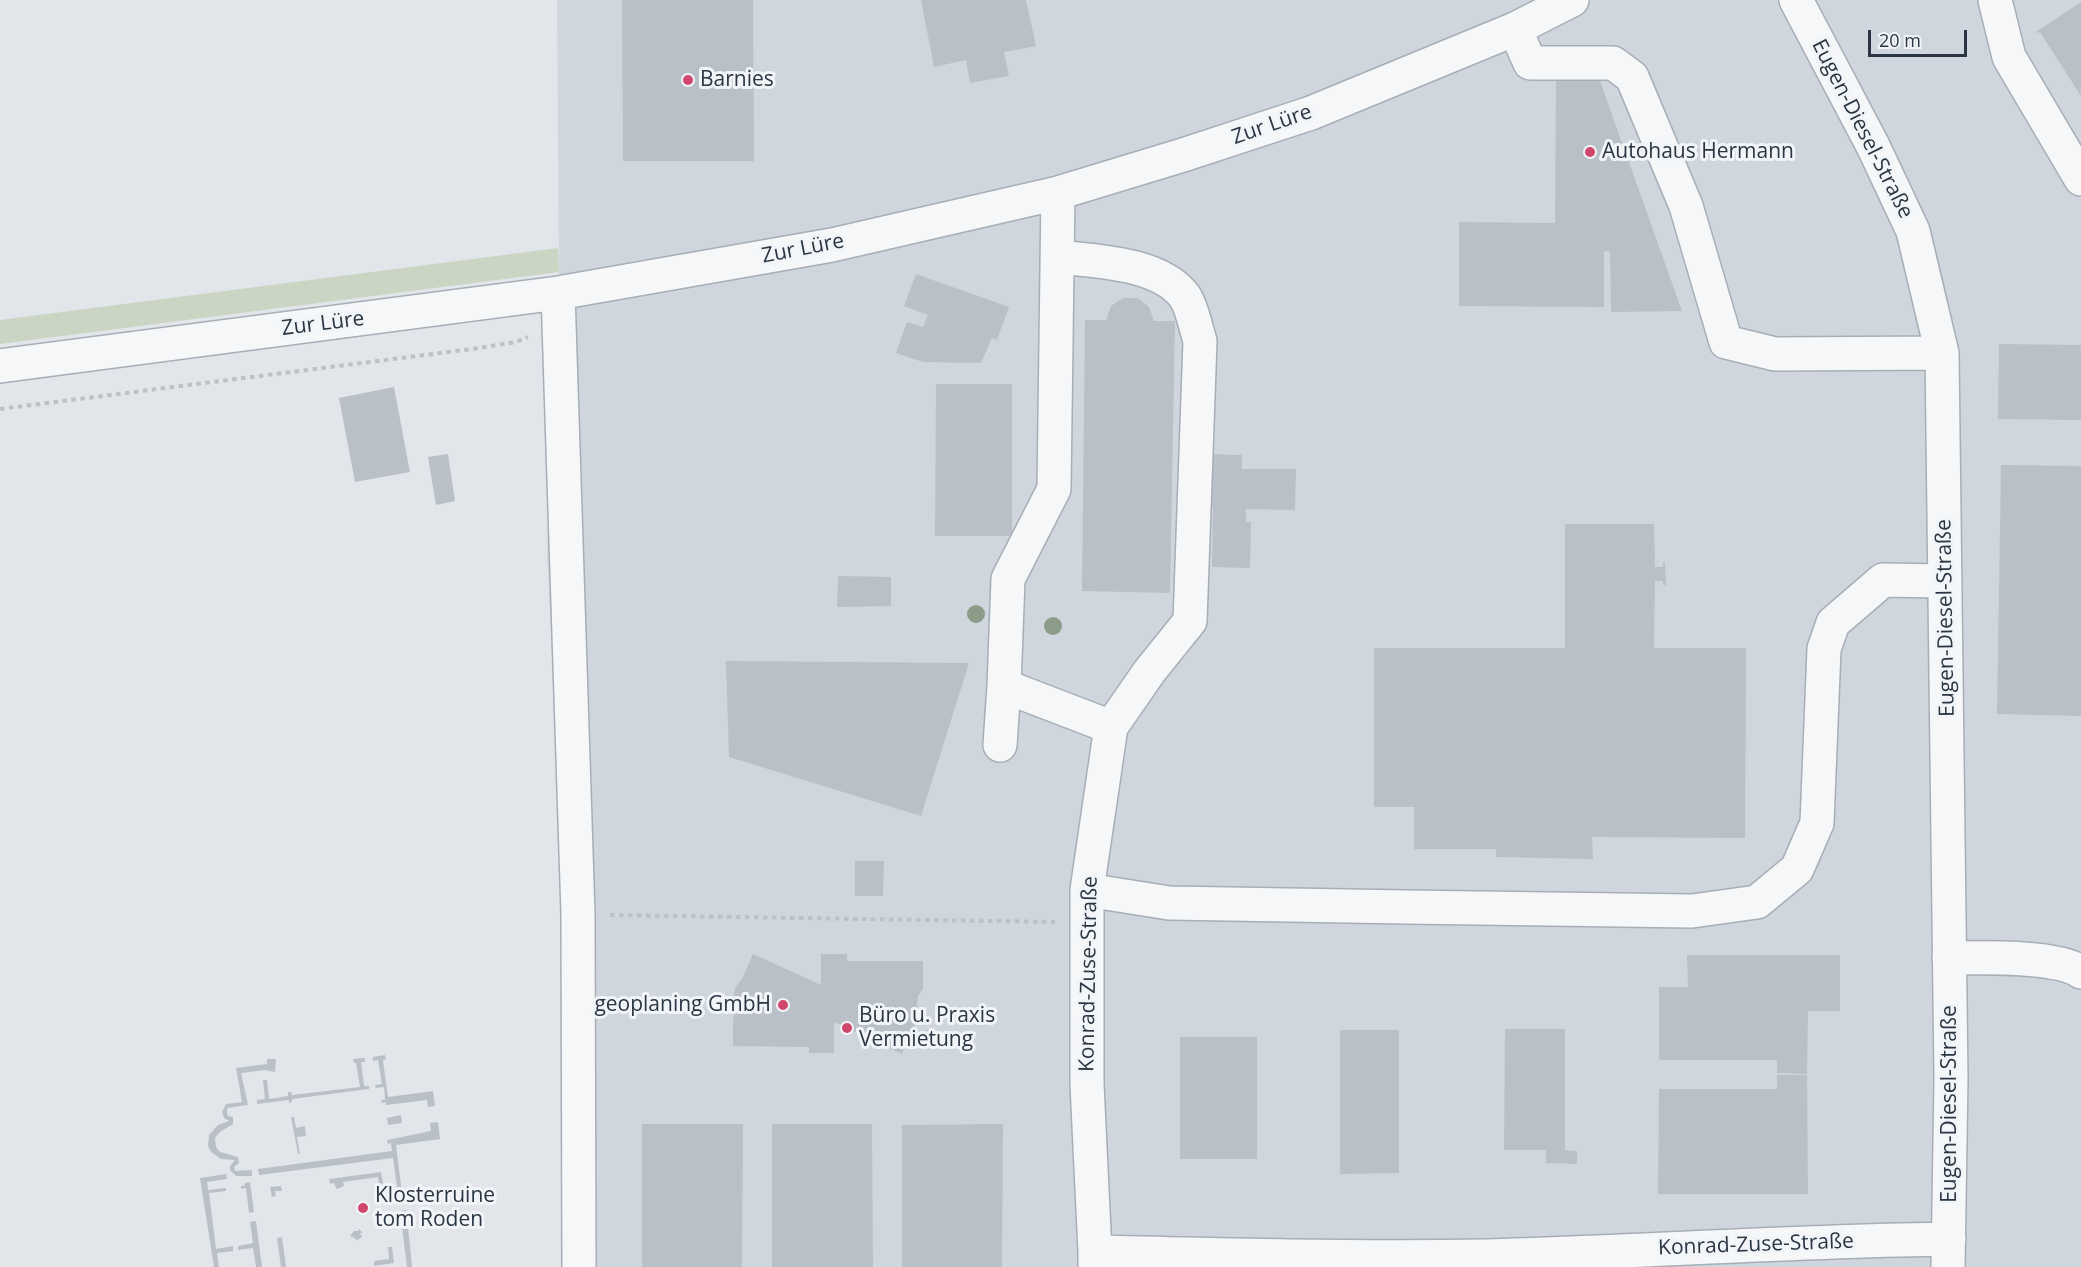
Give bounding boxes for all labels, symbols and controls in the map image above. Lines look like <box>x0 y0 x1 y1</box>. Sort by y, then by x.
scale bar <box>1871 18 1970 56</box>
text: 20 m <box>1879 28 1921 52</box>
street label: Eugen-Diesel-Straße <box>1806 35 1918 223</box>
place label: Barnies <box>700 67 774 93</box>
marker: Barnies <box>681 73 695 87</box>
street label: Zur Lüre <box>1229 100 1315 150</box>
place label: Autohaus Hermann <box>1602 139 1794 165</box>
marker: Autohaus Hermann <box>1583 145 1597 159</box>
street label: Zur Lüre <box>760 229 846 269</box>
street label: Zur Lüre <box>280 306 366 342</box>
street label: Eugen-Diesel-Straße <box>1932 519 1960 717</box>
street label: Konrad-Zuse-Straße <box>1075 876 1103 1072</box>
place label: geoplaning GmbH <box>594 992 771 1018</box>
marker: geoplaning GmbH <box>776 998 790 1012</box>
place label: Büro u. Praxis Vermietung <box>859 1003 995 1053</box>
street label: Eugen-Diesel-Straße <box>1937 1005 1963 1203</box>
marker: Büro u. Praxis Vermietung <box>840 1021 854 1035</box>
place label: Klosterruine tom Roden <box>375 1183 495 1233</box>
marker: Klosterruine tom Roden <box>356 1201 370 1215</box>
street label: Konrad-Zuse-Straße <box>1658 1229 1854 1261</box>

